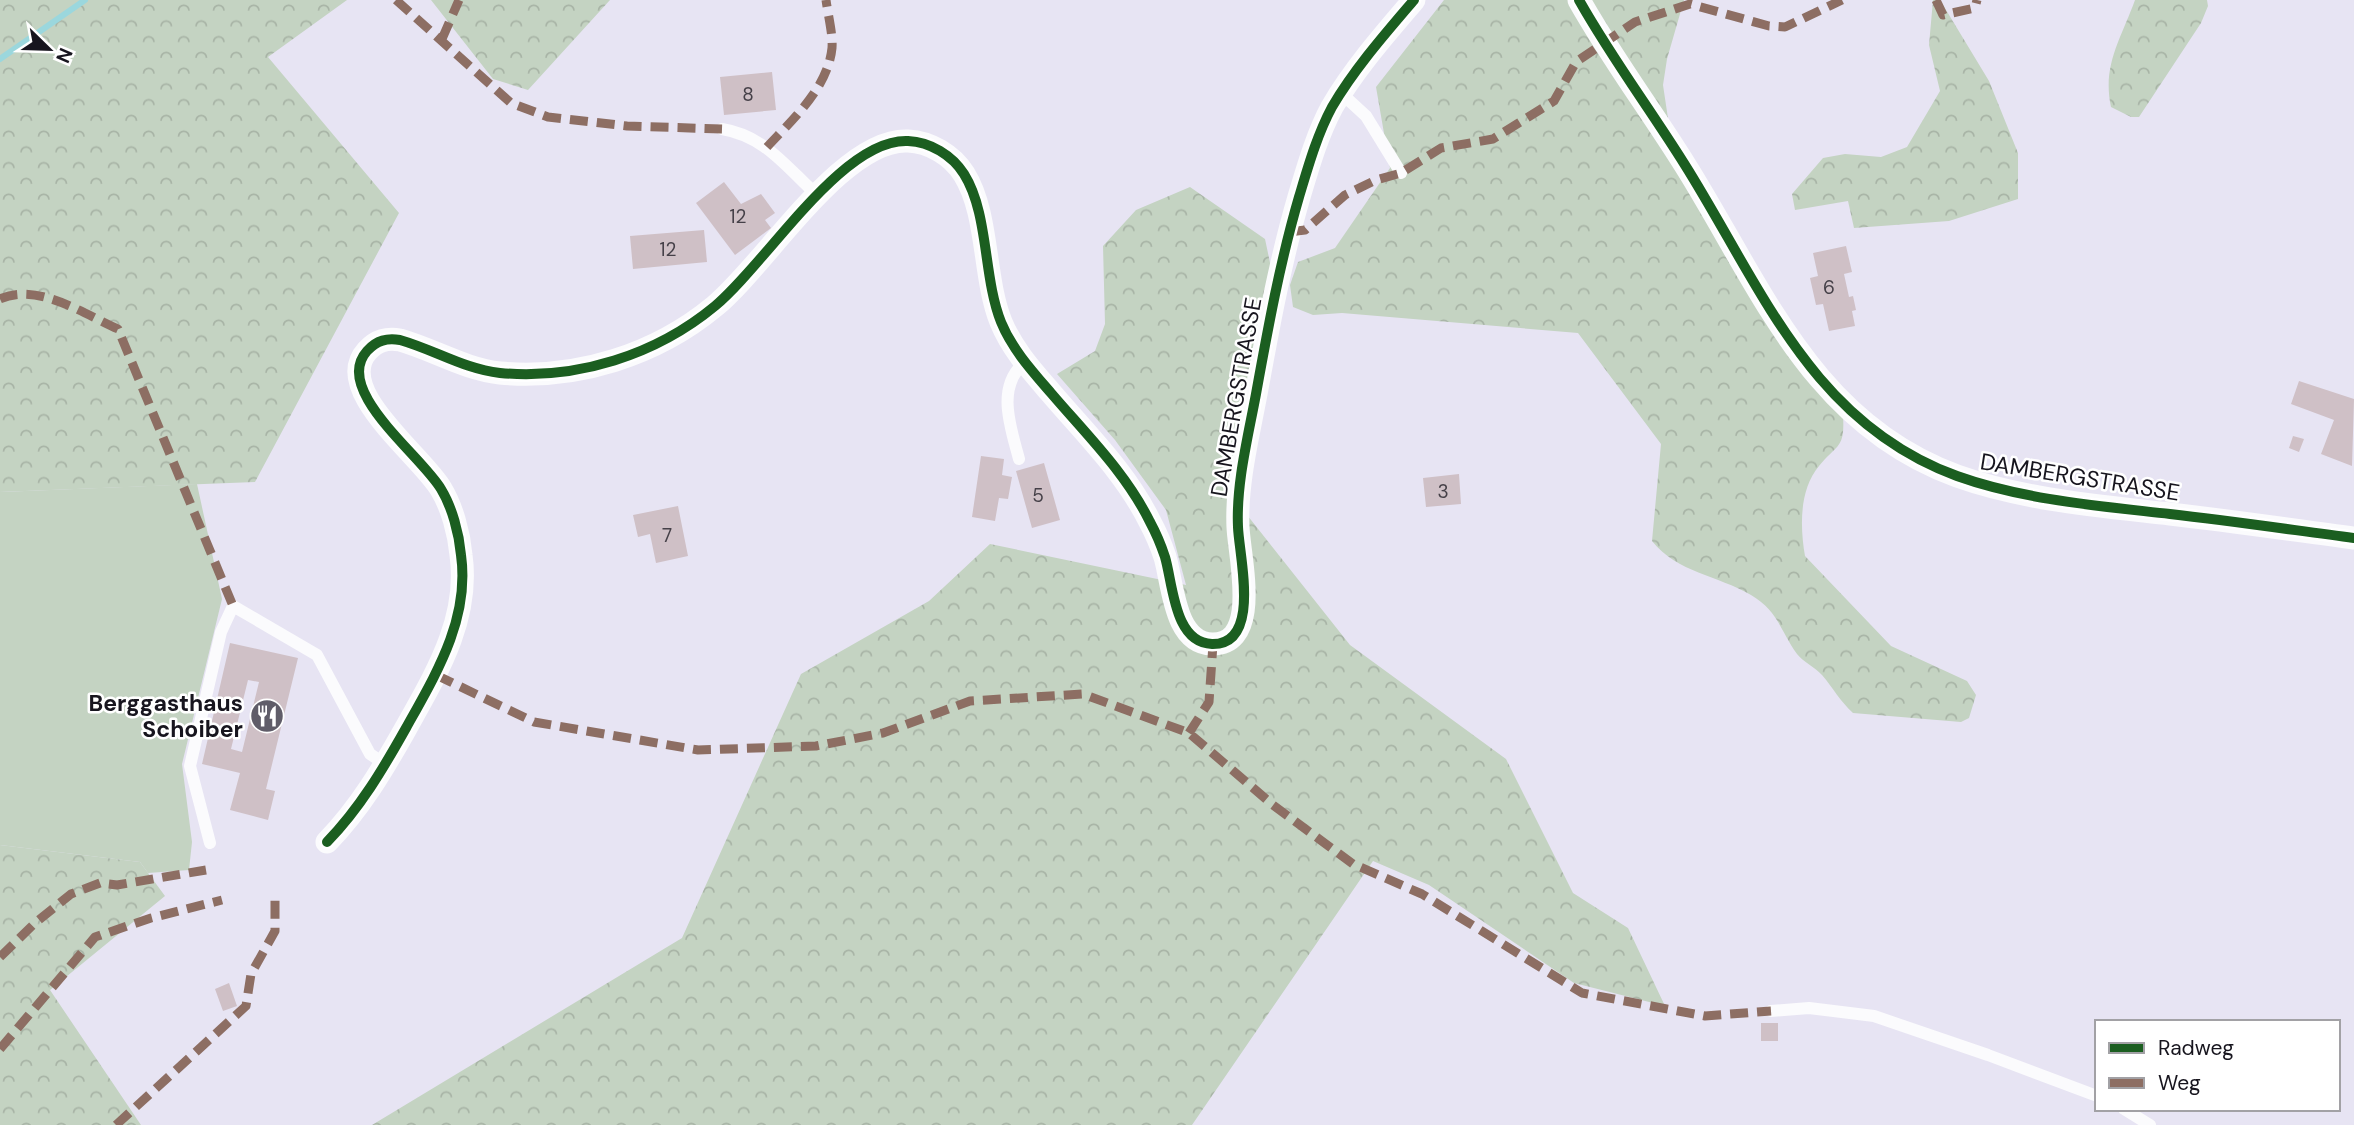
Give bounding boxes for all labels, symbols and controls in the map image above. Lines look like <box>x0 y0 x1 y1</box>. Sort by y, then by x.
north arrow <box>14 14 84 84</box>
text: N <box>50 44 78 67</box>
house number: 8 <box>742 82 754 107</box>
house number: 12 <box>730 204 746 229</box>
house number: 12 <box>660 237 676 262</box>
house number: 6 <box>1823 275 1835 300</box>
street label: DAMBERGSTRASSE <box>1204 295 1268 499</box>
street label: DAMBERGSTRASSE <box>1978 446 2182 508</box>
house number: 3 <box>1437 479 1449 504</box>
house number: 5 <box>1032 483 1044 508</box>
house number: 7 <box>662 523 672 548</box>
place label: Berggasthaus Schoiber <box>89 688 243 744</box>
restaurant icon: Berggasthaus Schoiber <box>248 697 286 735</box>
legend <box>2095 1020 2340 1111</box>
text: Radweg <box>2158 1034 2234 1062</box>
text: Weg <box>2158 1069 2201 1097</box>

